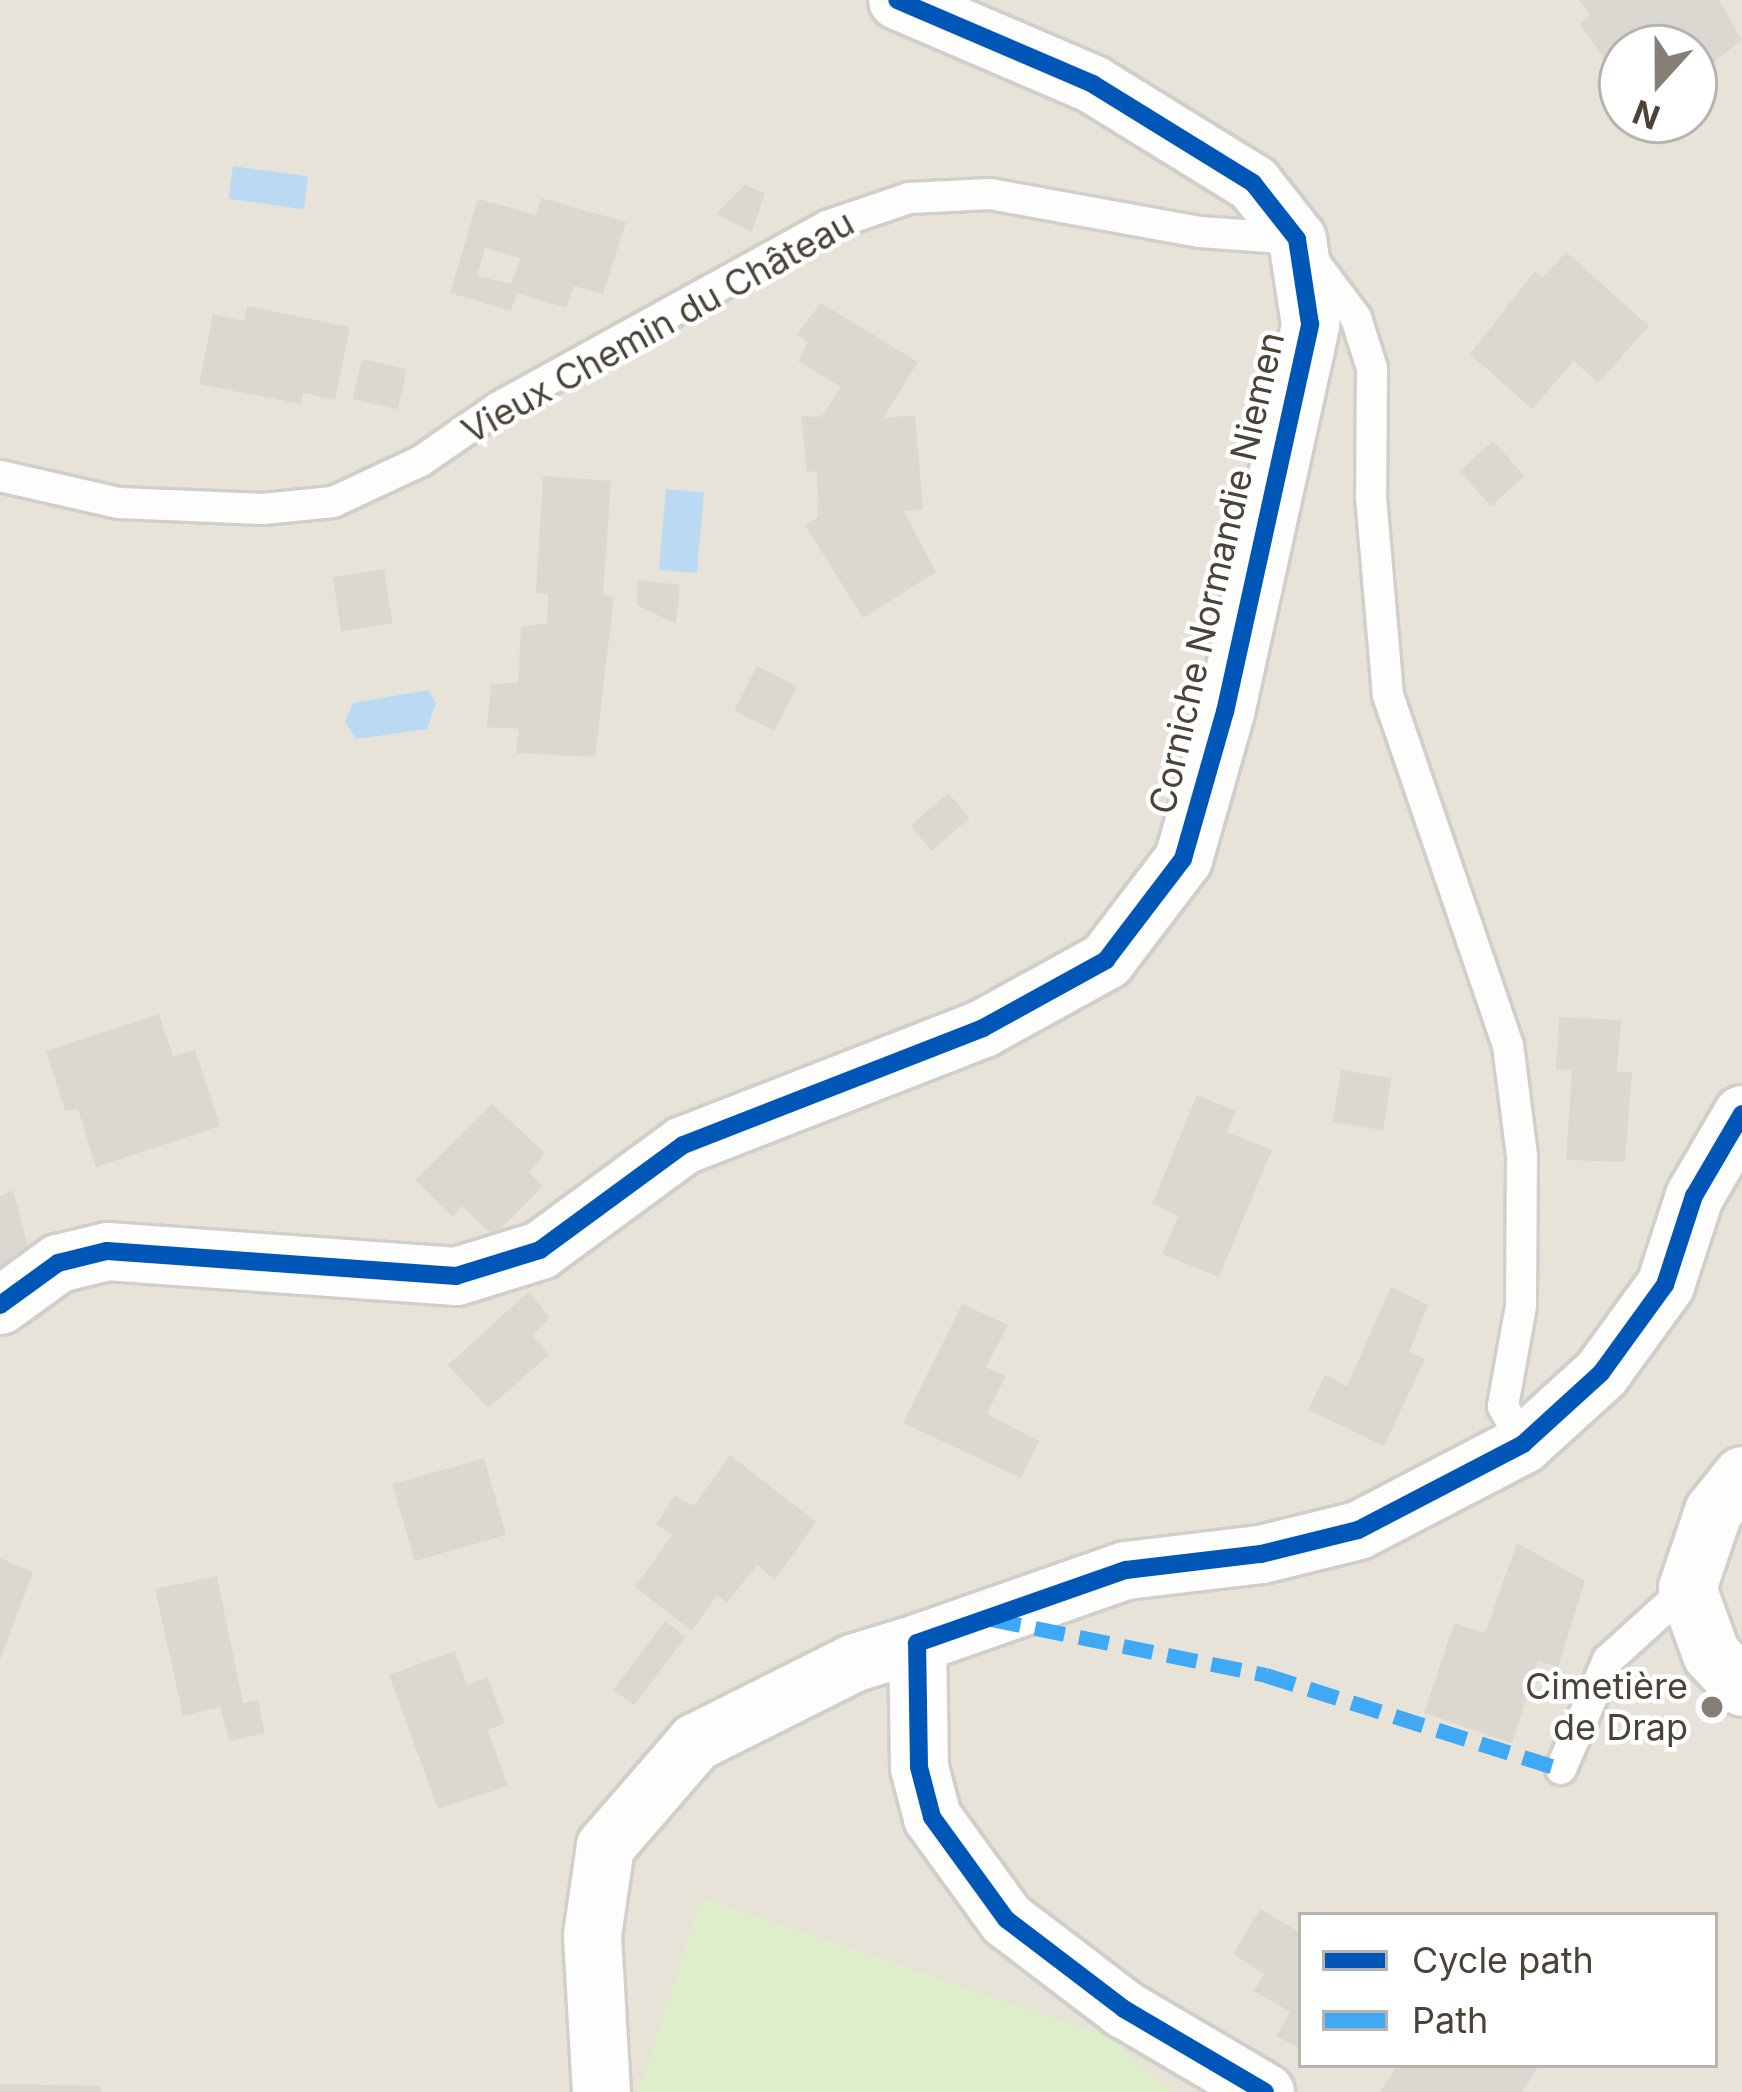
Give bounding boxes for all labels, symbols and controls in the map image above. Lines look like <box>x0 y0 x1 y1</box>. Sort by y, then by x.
north arrow <box>1598 24 1718 144</box>
text: N <box>1627 92 1665 138</box>
street label: Vieux Chemin du Château <box>455 201 861 453</box>
street label: Corniche Normandie Niemen <box>1140 328 1294 818</box>
place label: Cimetière de Drap <box>1525 1664 1688 1749</box>
marker: Cimetière de Drap <box>1699 1694 1725 1720</box>
legend <box>1298 1912 1718 2068</box>
text: Cycle path <box>1412 1938 1594 1982</box>
text: Path <box>1412 1998 1488 2042</box>

